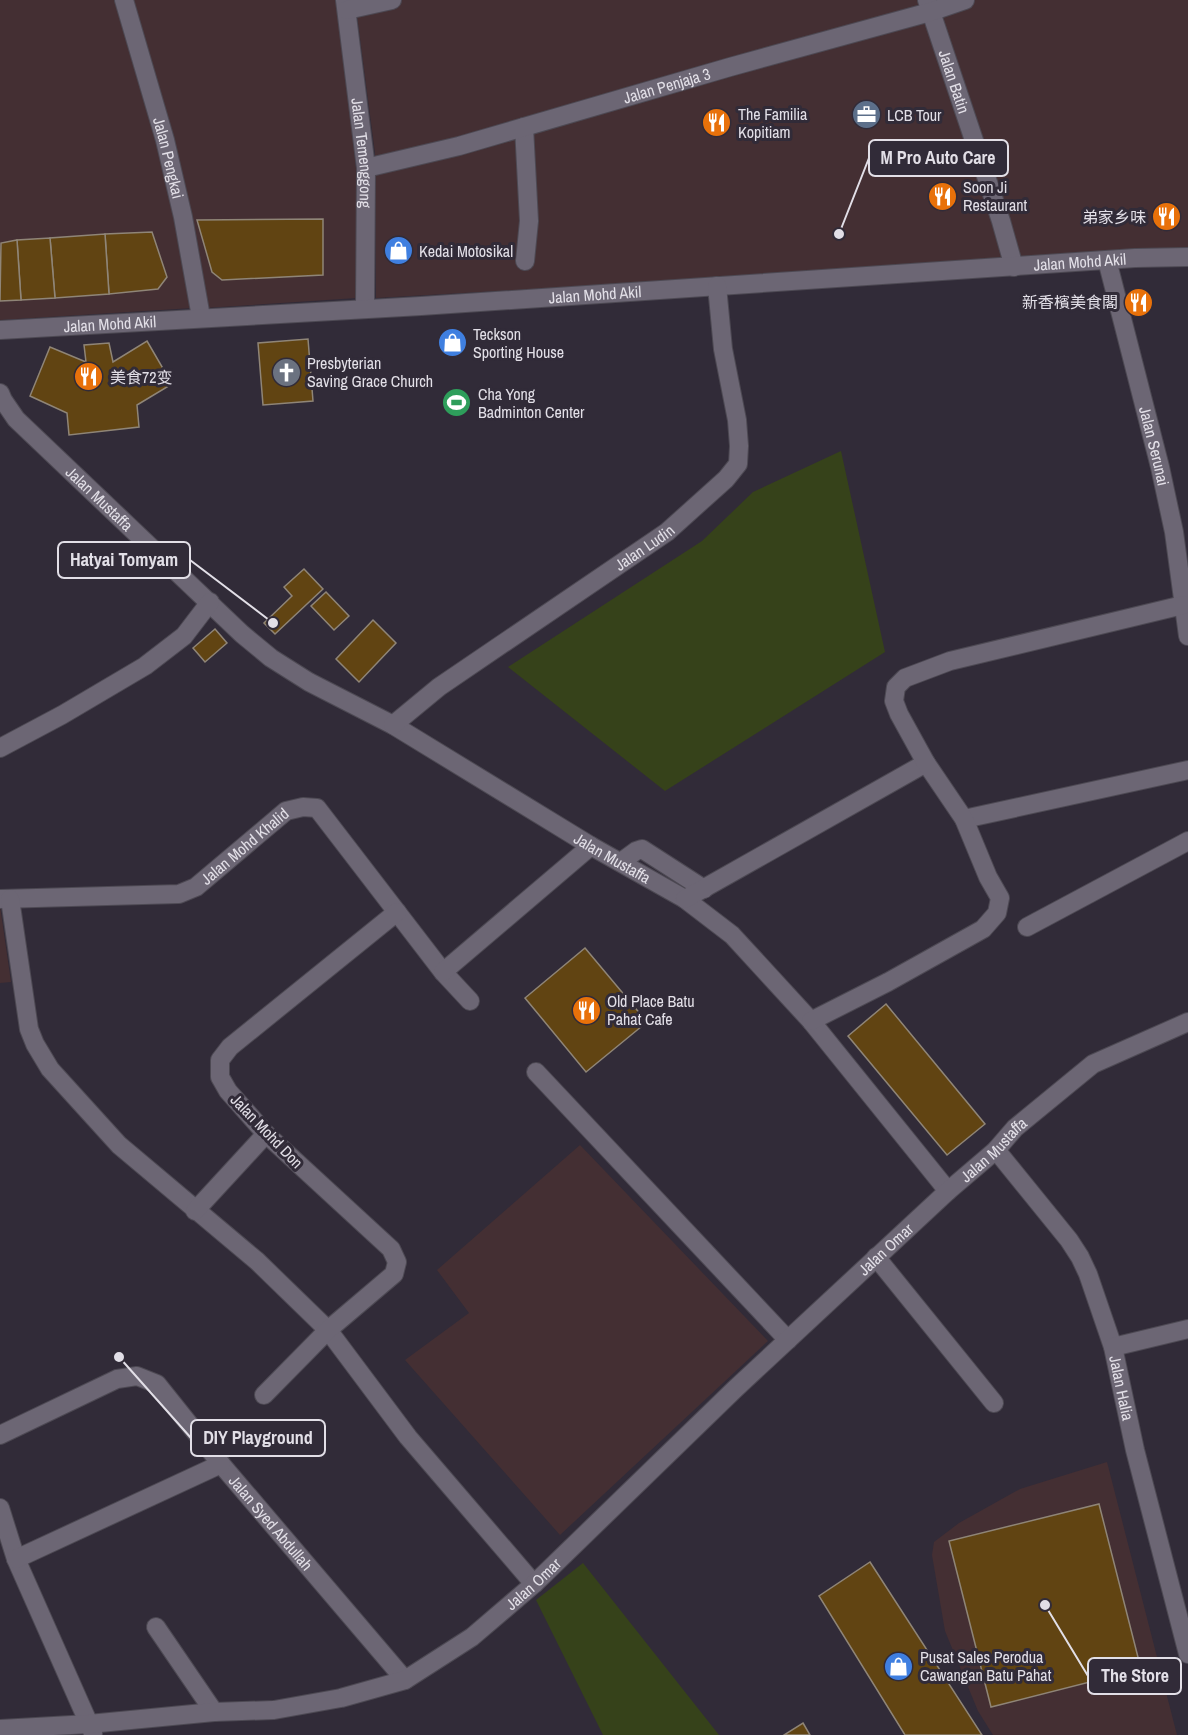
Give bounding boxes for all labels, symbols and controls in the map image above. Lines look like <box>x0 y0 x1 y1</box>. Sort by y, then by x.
street label: Jalan Batin <box>933 47 975 116</box>
street label: Jalan Penjaja 3 <box>621 62 713 109</box>
street label: Jalan Temenggong <box>346 97 377 209</box>
office icon: LCB Tour <box>850 99 882 131</box>
place label: The Familia Kopitiam <box>738 103 808 143</box>
place label: LCB Tour <box>887 104 942 126</box>
restaurant icon: The Familia Kopitiam <box>701 107 733 139</box>
street label: Jalan Pengkai <box>148 114 189 201</box>
callout: M Pro Auto Care <box>869 140 1008 176</box>
text: M Pro Auto Care <box>880 145 996 170</box>
place label: Soon Ji Restaurant <box>963 176 1028 216</box>
restaurant icon: Soon Ji Restaurant <box>926 180 958 212</box>
restaurant icon: 弟家乡味 <box>1151 201 1183 233</box>
place label: 弟家乡味 <box>1082 206 1146 228</box>
shop icon: Kedai Motosikal <box>382 235 414 267</box>
place label: Kedai Motosikal <box>419 240 513 262</box>
street label: Jalan Mohd Akil <box>1033 248 1127 276</box>
street label: Jalan Mohd Akil <box>548 280 642 308</box>
restaurant icon: 新香檳美食閣 <box>1123 286 1155 318</box>
place label: 新香檳美食閣 <box>1022 291 1118 313</box>
street label: Jalan Mohd Akil <box>63 310 157 337</box>
place label: Teckson Sporting House <box>473 323 564 363</box>
shop icon: Teckson Sporting House <box>436 327 468 359</box>
place label: Presbyterian Saving Grace Church <box>307 352 433 392</box>
church icon: Presbyterian Saving Grace Church <box>270 356 302 388</box>
restaurant icon: 美食72变 <box>73 361 105 393</box>
place label: 美食72变 <box>110 366 173 388</box>
place label: Cha Yong Badminton Center <box>478 383 585 423</box>
sports icon: Cha Yong Badminton Center <box>441 387 473 419</box>
street label: Jalan Serunai <box>1134 404 1175 488</box>
street label: Jalan Mustaffa <box>61 461 139 536</box>
street label: Jalan Ludin <box>610 519 679 576</box>
callout: Hatyai Tomyam <box>58 542 190 578</box>
text: Hatyai Tomyam <box>70 547 178 572</box>
street label: Jalan Mohd Khalid <box>196 803 293 889</box>
street label: Jalan Mustaffa <box>570 827 655 889</box>
place label: Old Place Batu Pahat Cafe <box>607 990 695 1030</box>
restaurant icon: Old Place Batu Pahat Cafe <box>570 994 602 1026</box>
street label: Jalan Mohd Don <box>226 1089 308 1173</box>
street label: Jalan Mustaffa <box>955 1111 1032 1187</box>
street label: Jalan Omar <box>853 1218 918 1280</box>
street label: Jalan Halia <box>1104 1354 1140 1423</box>
callout: DIY Playground <box>191 1420 325 1456</box>
text: DIY Playground <box>203 1425 313 1450</box>
street label: Jalan Syed Abdullah <box>224 1470 318 1575</box>
street label: Jalan Omar <box>501 1552 566 1615</box>
place label: Pusat Sales Perodua Cawangan Batu Pahat <box>920 1646 1052 1686</box>
shop icon: Pusat Sales Perodua Cawangan Batu Pahat <box>883 1650 915 1682</box>
callout: The Store <box>1088 1658 1181 1694</box>
text: The Store <box>1101 1663 1169 1688</box>

